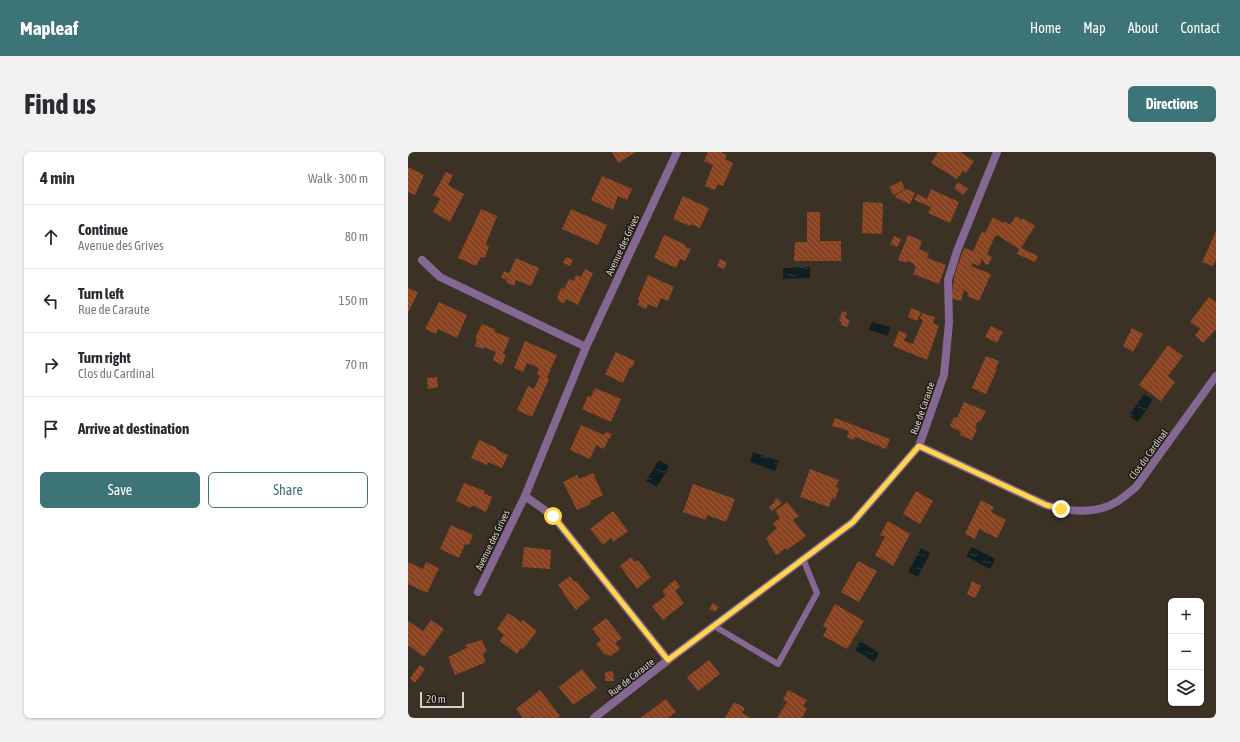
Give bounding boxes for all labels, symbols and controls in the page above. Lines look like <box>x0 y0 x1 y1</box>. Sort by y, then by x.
text: Mapleaf <box>20 17 78 39</box>
text: Home <box>1030 20 1061 36</box>
text: Map <box>1083 20 1106 36</box>
text: About <box>1128 20 1159 36</box>
text: Contact <box>1181 20 1220 36</box>
button: Directions <box>1128 86 1216 122</box>
text: Find us <box>24 88 96 120</box>
text: 4 min <box>40 168 75 188</box>
text: Walk · 300 m <box>308 171 368 186</box>
street label: Avenue des Grives <box>604 213 642 277</box>
text: Continue <box>78 221 128 238</box>
icon: ahead <box>40 226 62 248</box>
text: 80 m <box>345 229 368 244</box>
text: Avenue des Grives <box>78 238 164 253</box>
text: Turn left <box>78 285 124 302</box>
icon: left <box>40 290 62 312</box>
text: 150 m <box>339 293 368 308</box>
text: Rue de Caraute <box>78 302 150 317</box>
text: Turn right <box>78 349 131 366</box>
icon: right <box>40 354 62 376</box>
text: 70 m <box>345 357 368 372</box>
text: Clos du Cardinal <box>78 366 155 381</box>
street label: Rue de Caraute <box>908 380 937 436</box>
icon: arrive <box>40 418 62 440</box>
text: Arrive at destination <box>78 420 189 437</box>
street label: Clos du Cardinal <box>1127 427 1170 481</box>
button: Save <box>40 472 200 508</box>
button: Share <box>208 472 368 508</box>
route end <box>1052 500 1070 518</box>
route start <box>544 507 562 525</box>
street label: Avenue des Grives <box>473 508 512 572</box>
map controls <box>1168 598 1204 706</box>
button: + <box>1168 598 1204 634</box>
button: − <box>1168 634 1204 670</box>
street label: Rue de Caraute <box>606 656 657 699</box>
button: layers <box>1168 670 1204 706</box>
scale bar <box>420 690 464 709</box>
text: 20 m <box>426 693 446 705</box>

